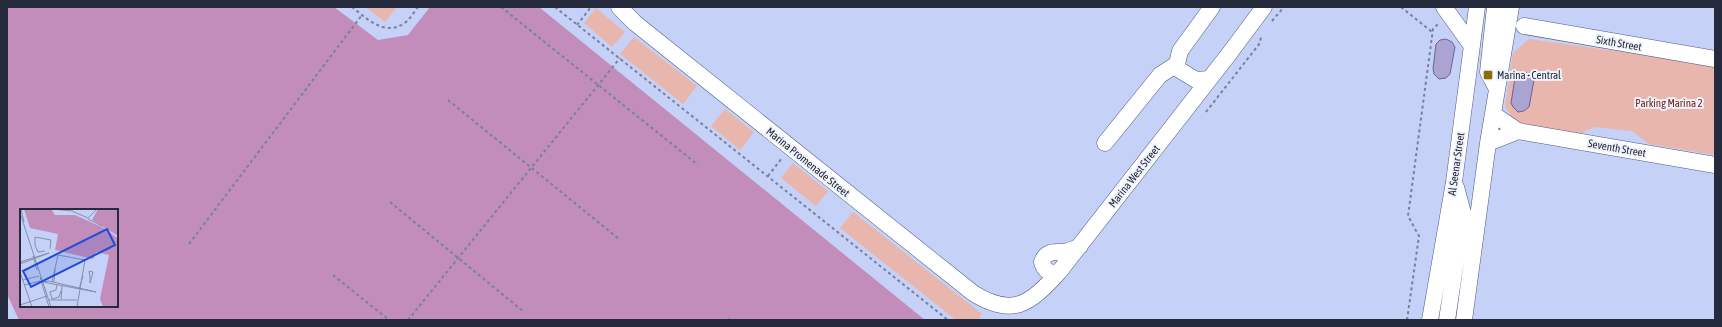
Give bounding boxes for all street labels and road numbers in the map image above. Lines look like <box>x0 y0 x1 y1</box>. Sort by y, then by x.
street label: Sixth Street <box>1595 33 1643 53</box>
street label: Marina Promenade Street <box>764 125 852 199</box>
street label: Al Seenar Street <box>1446 132 1466 196</box>
street label: Seventh Street <box>1587 137 1647 159</box>
street label: Marina West Street <box>1106 143 1162 209</box>

